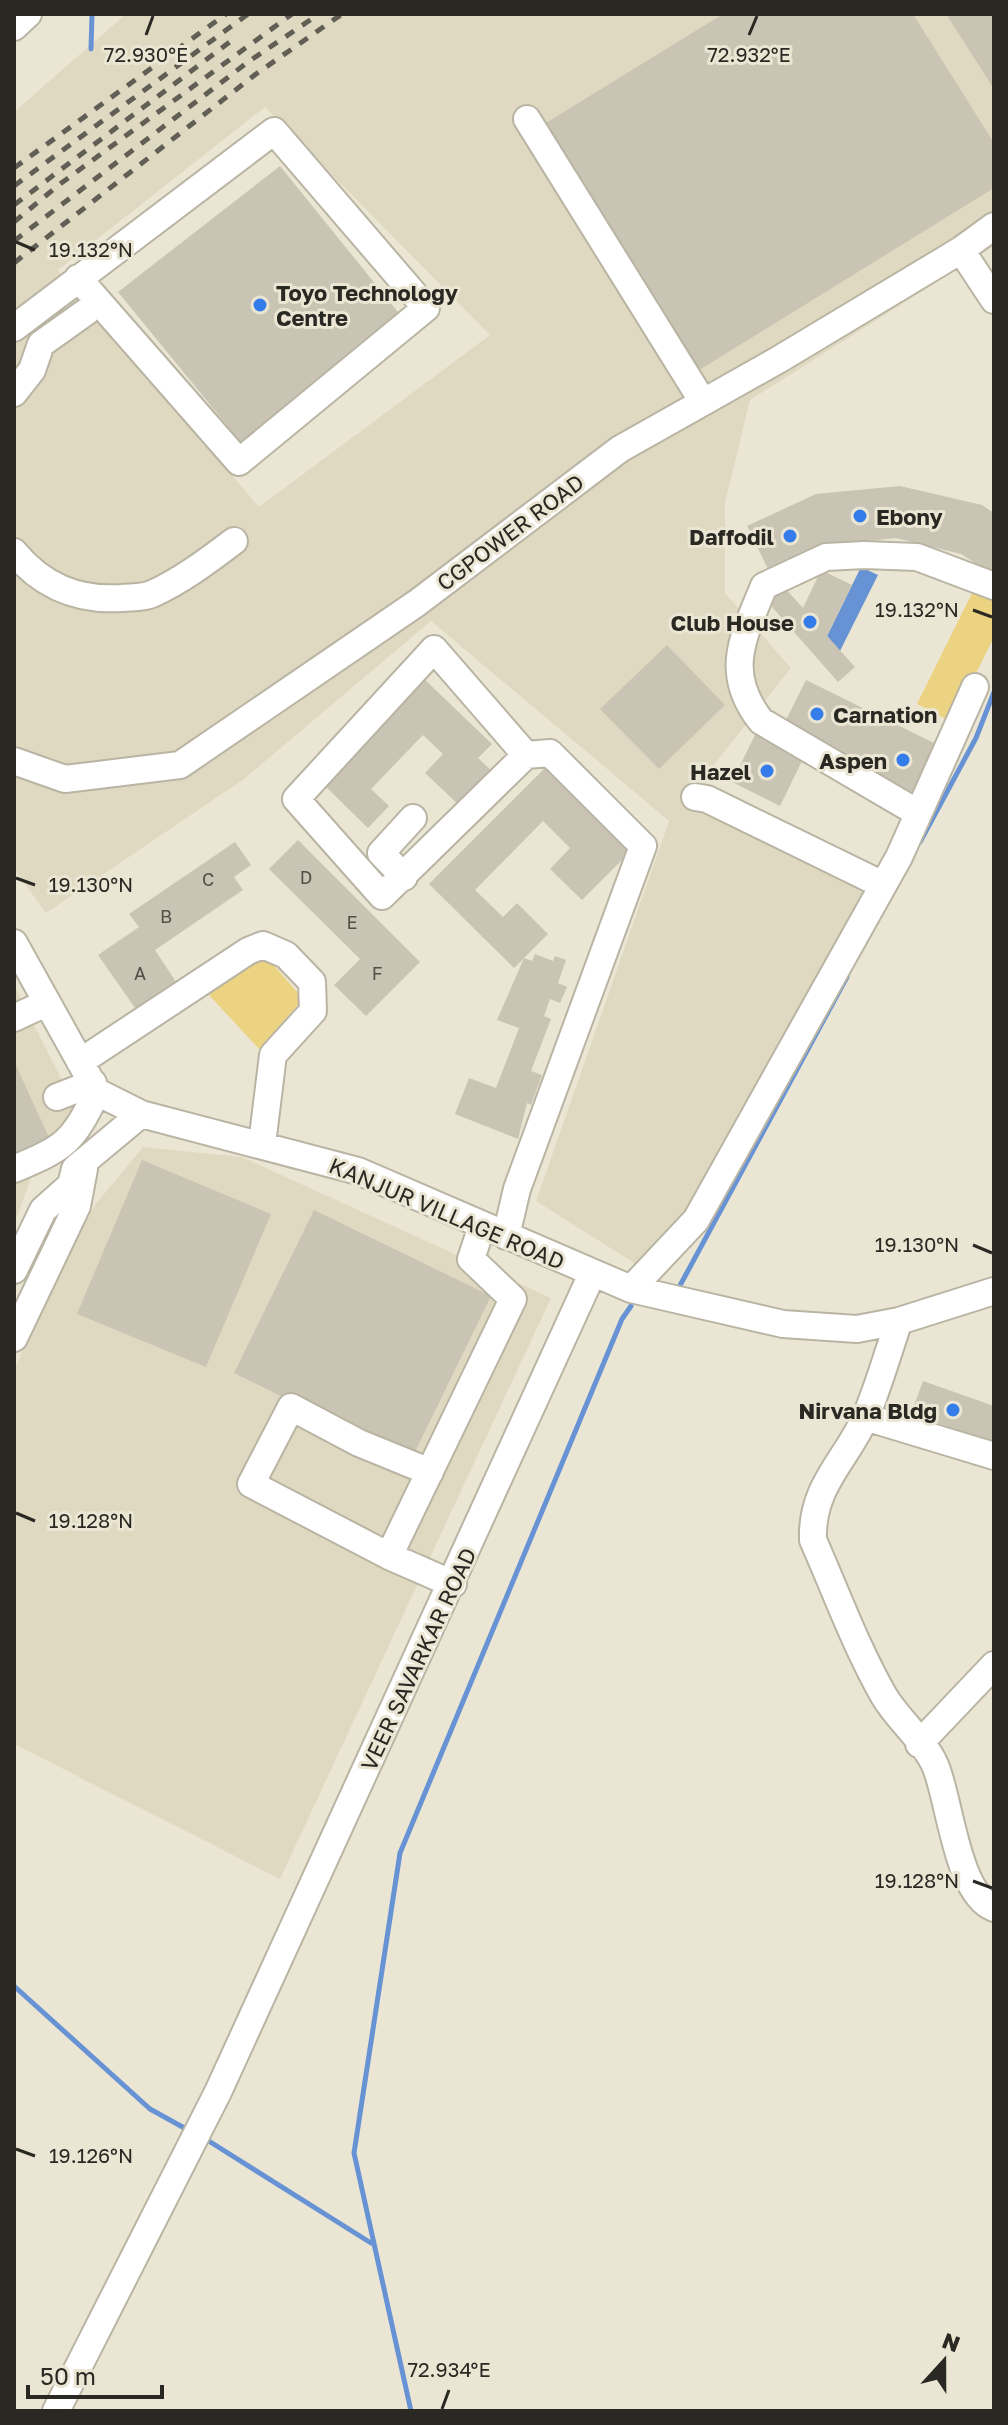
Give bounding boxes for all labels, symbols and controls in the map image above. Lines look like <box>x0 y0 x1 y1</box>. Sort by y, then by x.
text: 72.930°E <box>104 42 188 66</box>
text: 72.932°E <box>707 42 791 66</box>
text: 19.132°N <box>49 237 133 261</box>
place label: Toyo Technology Centre <box>276 279 458 331</box>
marker: Toyo Technology Centre <box>251 296 269 314</box>
street label: CGPOWER ROAD <box>431 468 589 596</box>
place label: Ebony <box>876 503 943 530</box>
marker: Ebony <box>851 507 869 525</box>
place label: Daffodil <box>689 523 774 550</box>
marker: Daffodil <box>781 527 799 545</box>
text: 19.132°N <box>875 597 959 621</box>
place label: Club House <box>671 609 794 636</box>
marker: Club House <box>801 613 819 631</box>
place label: Carnation <box>833 701 937 728</box>
marker: Carnation <box>808 705 826 723</box>
place label: Aspen <box>819 747 887 774</box>
marker: Aspen <box>894 751 912 769</box>
place label: Hazel <box>690 758 751 785</box>
marker: Hazel <box>758 762 776 780</box>
house number: D <box>300 866 312 888</box>
house number: C <box>202 868 214 890</box>
text: 19.130°N <box>49 872 133 896</box>
house number: B <box>160 905 172 927</box>
house number: E <box>347 911 357 933</box>
house number: A <box>134 962 146 984</box>
house number: F <box>372 962 382 984</box>
street label: KANJUR VILLAGE ROAD <box>325 1151 569 1275</box>
text: 19.130°N <box>875 1232 959 1256</box>
place label: Nirvana Bldg <box>799 1397 937 1424</box>
marker: Nirvana Bldg <box>944 1401 962 1419</box>
text: 19.128°N <box>49 1508 133 1532</box>
street label: VEER SAVARKAR ROAD <box>354 1543 482 1775</box>
text: 19.128°N <box>875 1868 959 1892</box>
text: 19.126°N <box>49 2143 133 2167</box>
north arrow <box>904 2321 984 2401</box>
text: N <box>939 2326 964 2357</box>
scale bar <box>28 2349 162 2399</box>
text: 72.934°E <box>407 2357 491 2381</box>
text: 50 m <box>40 2361 96 2390</box>

